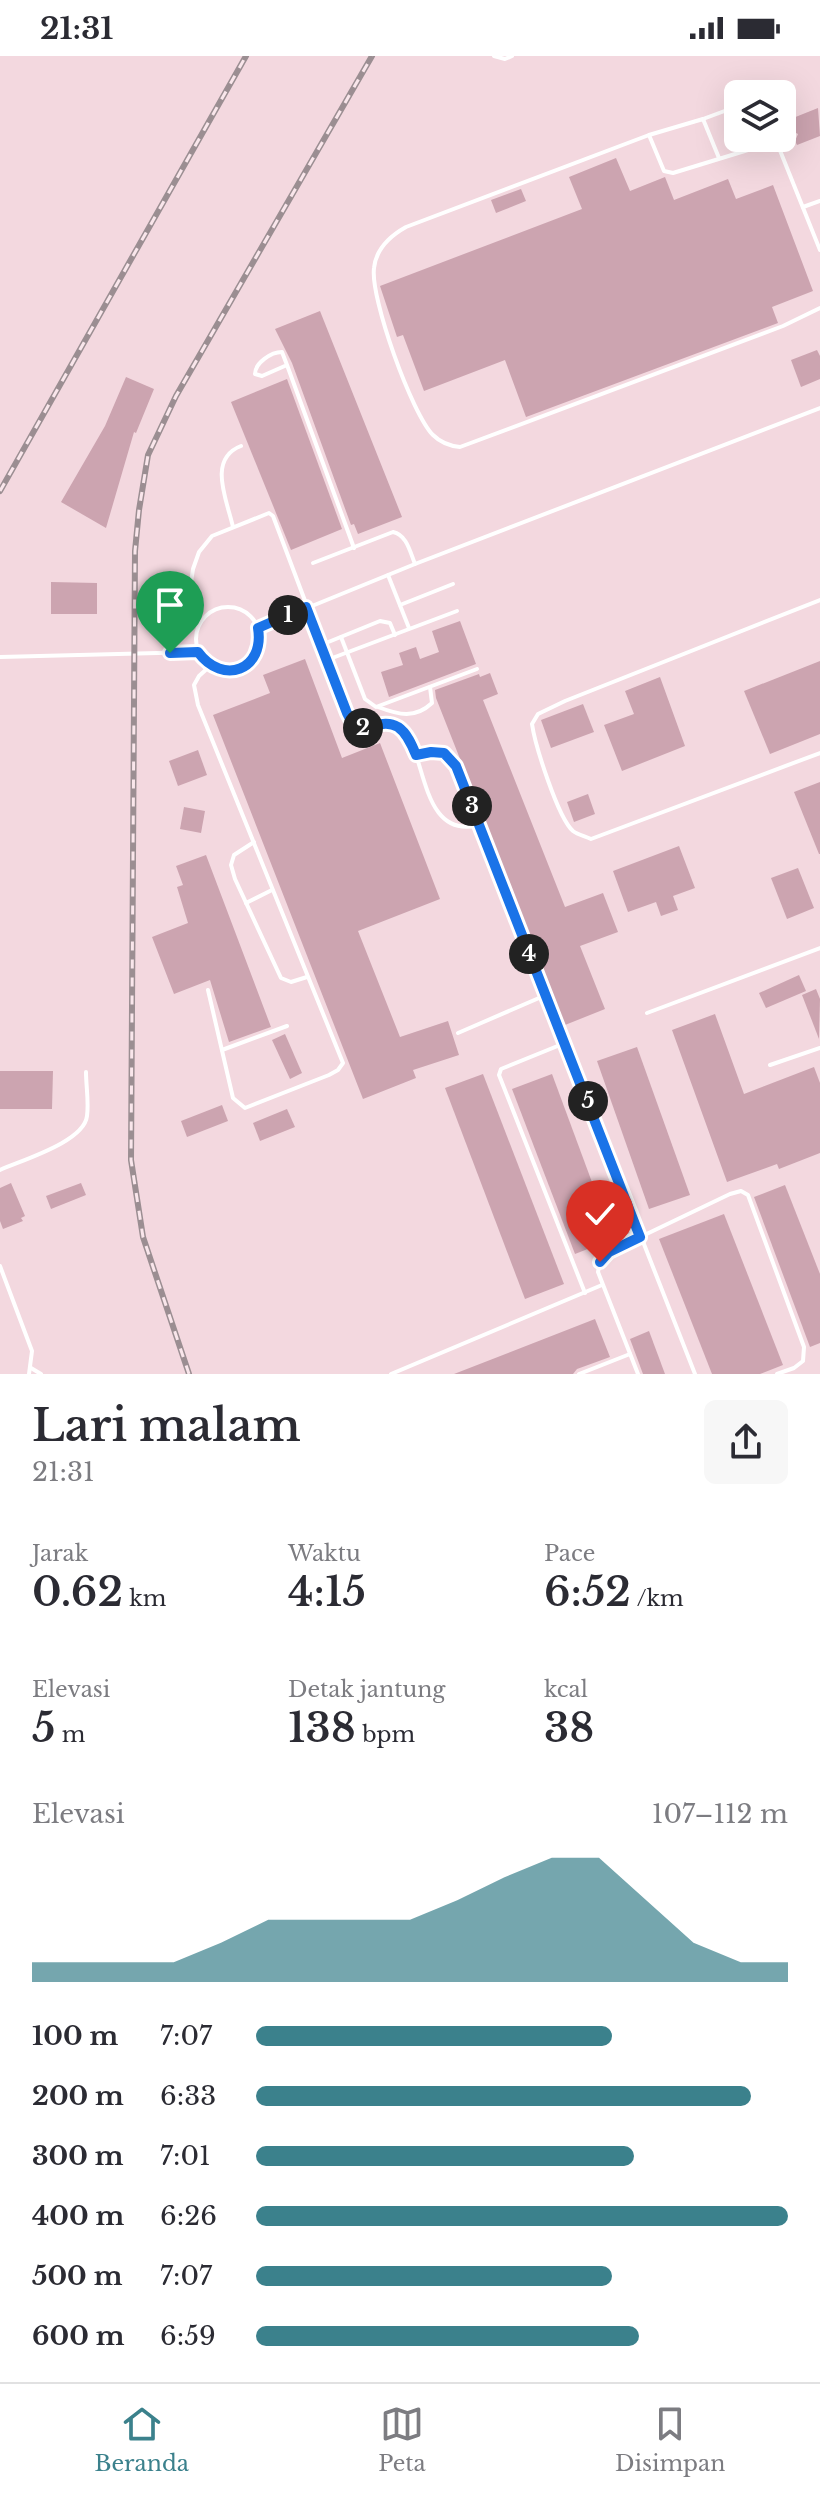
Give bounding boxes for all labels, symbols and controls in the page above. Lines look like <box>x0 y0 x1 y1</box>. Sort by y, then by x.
text: 21:31 <box>40 10 113 47</box>
map controls <box>724 80 796 152</box>
button: layers <box>724 80 796 152</box>
pin <box>136 571 204 653</box>
icon: arrive <box>148 583 192 627</box>
pin: 1 <box>268 595 308 635</box>
text: 1 <box>283 601 293 628</box>
pin: 2 <box>343 708 383 748</box>
text: 2 <box>356 714 370 741</box>
pin: 3 <box>452 786 492 826</box>
text: 3 <box>465 792 479 819</box>
pin: 4 <box>509 934 549 974</box>
text: 4 <box>522 940 536 967</box>
pin: 5 <box>568 1081 608 1121</box>
text: 5 <box>581 1087 595 1114</box>
pin <box>566 1180 634 1262</box>
icon: check <box>578 1192 622 1236</box>
text: Lari malam <box>32 1398 301 1453</box>
button: share <box>704 1400 788 1484</box>
text: 21:31 <box>32 1456 95 1488</box>
text: Jarak <box>32 1540 88 1567</box>
text: Waktu <box>288 1540 361 1567</box>
text: Pace <box>544 1540 595 1567</box>
text: 0.62 <box>32 1567 123 1617</box>
text: 4:15 <box>288 1567 366 1617</box>
text: 6:52 <box>544 1567 631 1617</box>
text: km <box>123 1585 166 1612</box>
text: /km <box>631 1585 684 1612</box>
text: Elevasi <box>32 1676 110 1703</box>
text: Detak jantung <box>288 1676 446 1703</box>
text: kcal <box>544 1676 588 1703</box>
text: 5 <box>32 1703 55 1753</box>
text: 138 <box>288 1703 356 1753</box>
text: 38 <box>544 1703 594 1753</box>
text: m <box>55 1721 85 1748</box>
text: bpm <box>356 1721 415 1748</box>
text: Elevasi <box>32 1798 125 1830</box>
text: 107–112 m <box>652 1798 788 1830</box>
text: 100 m <box>32 2020 118 2052</box>
text: 7:07 <box>160 2020 212 2052</box>
text: 200 m <box>32 2080 124 2112</box>
text: 6:33 <box>160 2080 216 2112</box>
text: 300 m <box>32 2140 124 2172</box>
text: 7:01 <box>160 2140 211 2172</box>
text: 400 m <box>32 2200 124 2232</box>
text: 6:26 <box>160 2200 217 2232</box>
text: 500 m <box>32 2260 122 2292</box>
text: 7:07 <box>160 2260 212 2292</box>
text: 600 m <box>32 2320 124 2352</box>
text: 6:59 <box>160 2320 216 2352</box>
tab: Beranda <box>95 2402 189 2477</box>
tab: Peta <box>378 2402 426 2477</box>
tab: Disimpan <box>615 2402 725 2477</box>

